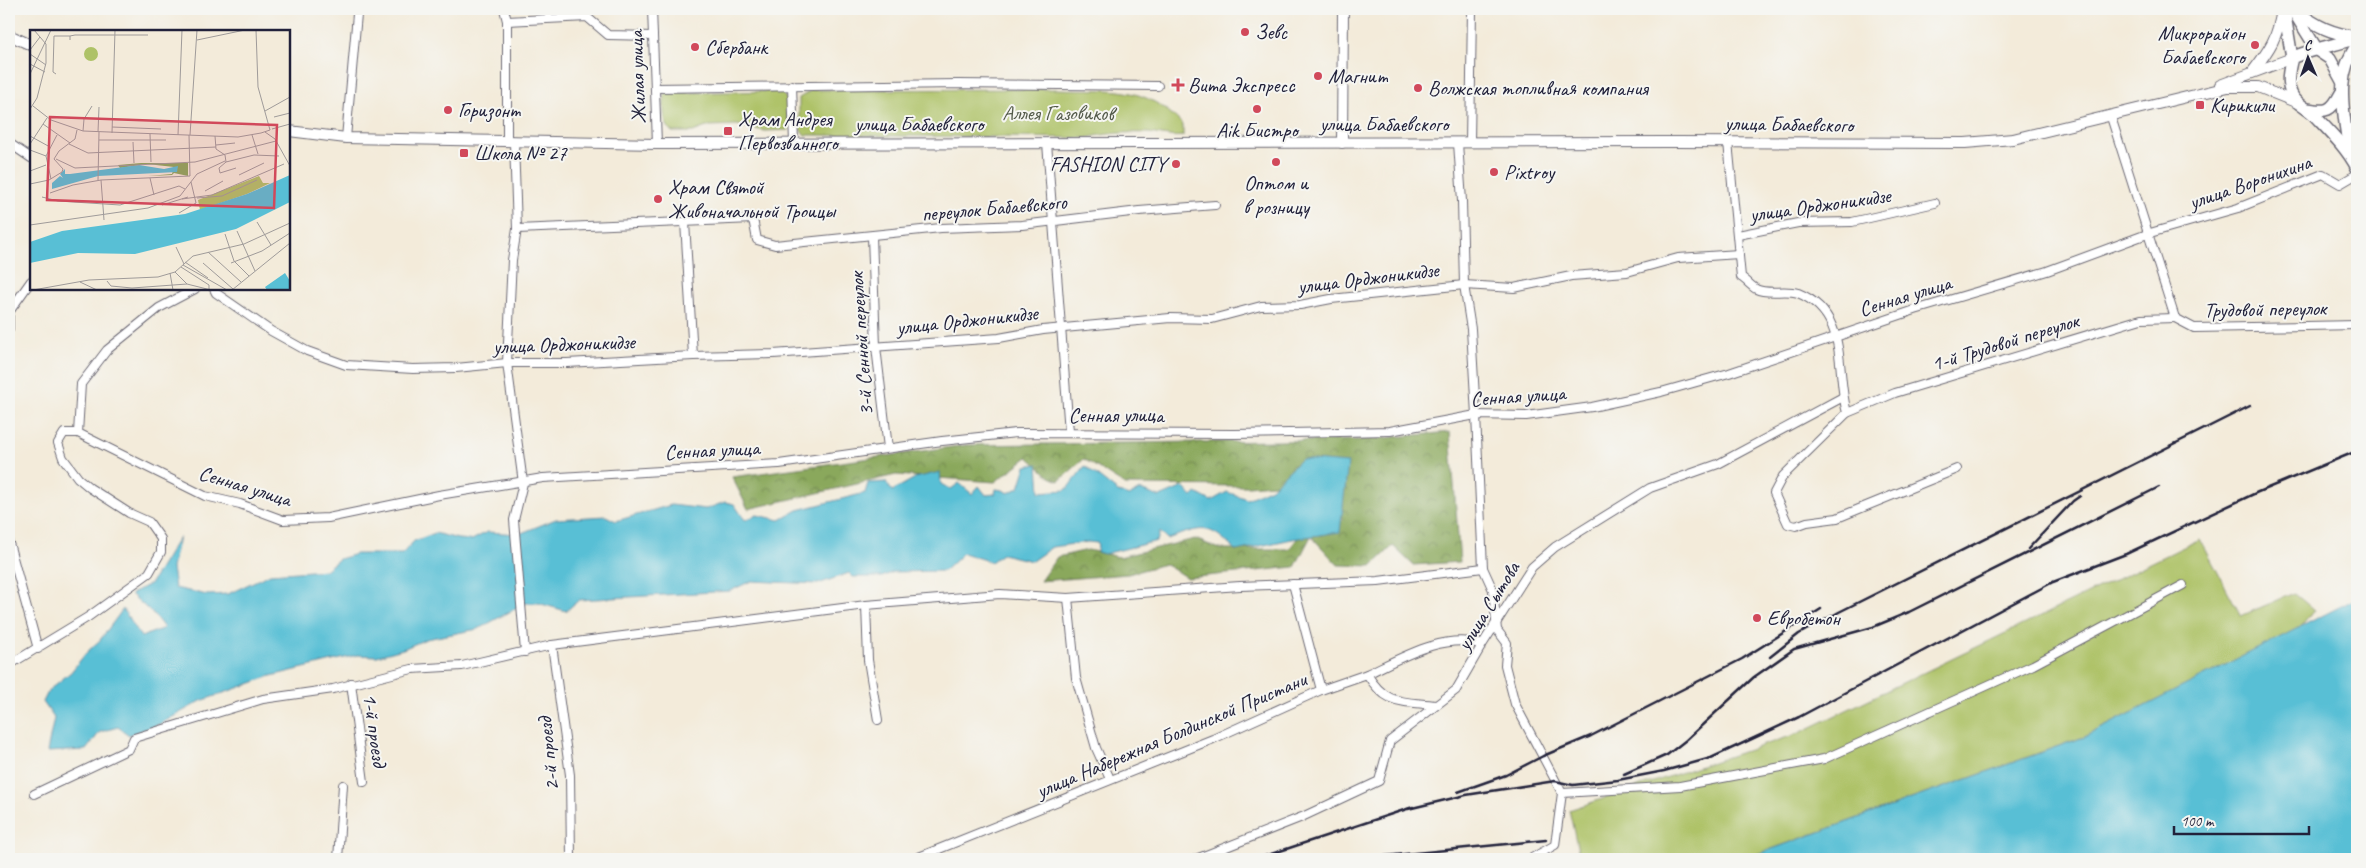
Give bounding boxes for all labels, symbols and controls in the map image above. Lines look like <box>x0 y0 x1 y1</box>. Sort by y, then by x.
place label: Зевс <box>1255 19 1289 45</box>
place label: Микрорайон Бабаевского <box>2158 20 2248 70</box>
marker: Зевс <box>1239 26 1251 38</box>
street label: Жилая улица <box>622 27 652 124</box>
inset map <box>30 30 290 290</box>
north arrow <box>2284 32 2334 82</box>
place label: Сбербанк <box>705 34 770 60</box>
text: С <box>2304 37 2313 54</box>
marker: Микрорайон Бабаевского <box>2249 39 2261 51</box>
marker: Сбербанк <box>689 41 701 53</box>
place label: Магнит <box>1328 63 1389 89</box>
marker: Магнит <box>1312 70 1324 82</box>
place label: Вита Экспресс <box>1188 72 1296 98</box>
place label: Волжская топливная компания <box>1428 75 1649 101</box>
marker: Вита Экспресс <box>1172 79 1184 91</box>
marker: Волжская топливная компания <box>1412 82 1424 94</box>
place label: Кирикили <box>2210 92 2276 118</box>
place label: Горизонт <box>458 97 521 123</box>
marker: Кирикили <box>2194 99 2206 111</box>
park label: Аллея Газовиков <box>1002 100 1118 126</box>
marker: Aik Бистро <box>1251 103 1263 115</box>
marker: Горизонт <box>442 104 454 116</box>
place label: Храм Андрея Первозванного <box>738 106 840 156</box>
street label: улица Бабаевского <box>1722 110 1856 138</box>
street label: улица Бабаевского <box>853 111 986 137</box>
street label: улица Бабаевского <box>1318 111 1451 137</box>
place label: Aik Бистро <box>1216 117 1300 143</box>
marker: Храм Андрея Первозванного <box>722 125 734 137</box>
place label: Школа № 27 <box>474 140 568 166</box>
marker: Школа № 27 <box>458 147 470 159</box>
street label: улица Воронихина <box>2184 148 2316 216</box>
place label: FASHION CITY <box>1050 151 1170 177</box>
marker: Оптом и в розницу <box>1270 156 1282 168</box>
marker: FASHION CITY <box>1170 158 1182 170</box>
place label: Pixtroy <box>1504 159 1556 185</box>
marker: Pixtroy <box>1488 166 1500 178</box>
place label: Оптом и в розницу <box>1243 170 1311 220</box>
place label: Храм Святой Живоначальной Троицы <box>668 174 837 224</box>
street label: улица Орджоникидзе <box>1746 182 1894 228</box>
street label: переулок Бабаевского <box>920 189 1069 227</box>
marker: Храм Святой Живоначальной Троицы <box>652 193 664 205</box>
street label: улица Орджоникидзе <box>1294 256 1442 300</box>
street label: 3-й Сенной переулок <box>843 269 879 417</box>
street label: Сенная улица <box>1856 269 1957 322</box>
street label: Трудовой переулок <box>2204 295 2329 323</box>
street label: улица Орджоникидзе <box>893 299 1041 341</box>
street label: 1-й Трудовой переулок <box>1928 307 2084 377</box>
street label: улица Орджоникидзе <box>491 328 638 360</box>
street label: Сенная улица <box>1470 380 1569 412</box>
street label: Сенная улица <box>1068 402 1166 428</box>
street label: Сенная улица <box>664 434 763 465</box>
street label: Сенная улица <box>196 460 297 513</box>
street label: улица Сытова <box>1450 556 1526 657</box>
place label: Евробетон <box>1767 605 1841 631</box>
marker: Евробетон <box>1751 612 1763 624</box>
street label: улица Набережная Болдинской Пристани <box>1030 665 1312 805</box>
street label: 1-й проезд <box>357 692 393 771</box>
street label: 2-й проезд <box>531 713 565 792</box>
scale bar <box>2174 803 2308 835</box>
text: 100 m <box>2181 812 2215 831</box>

